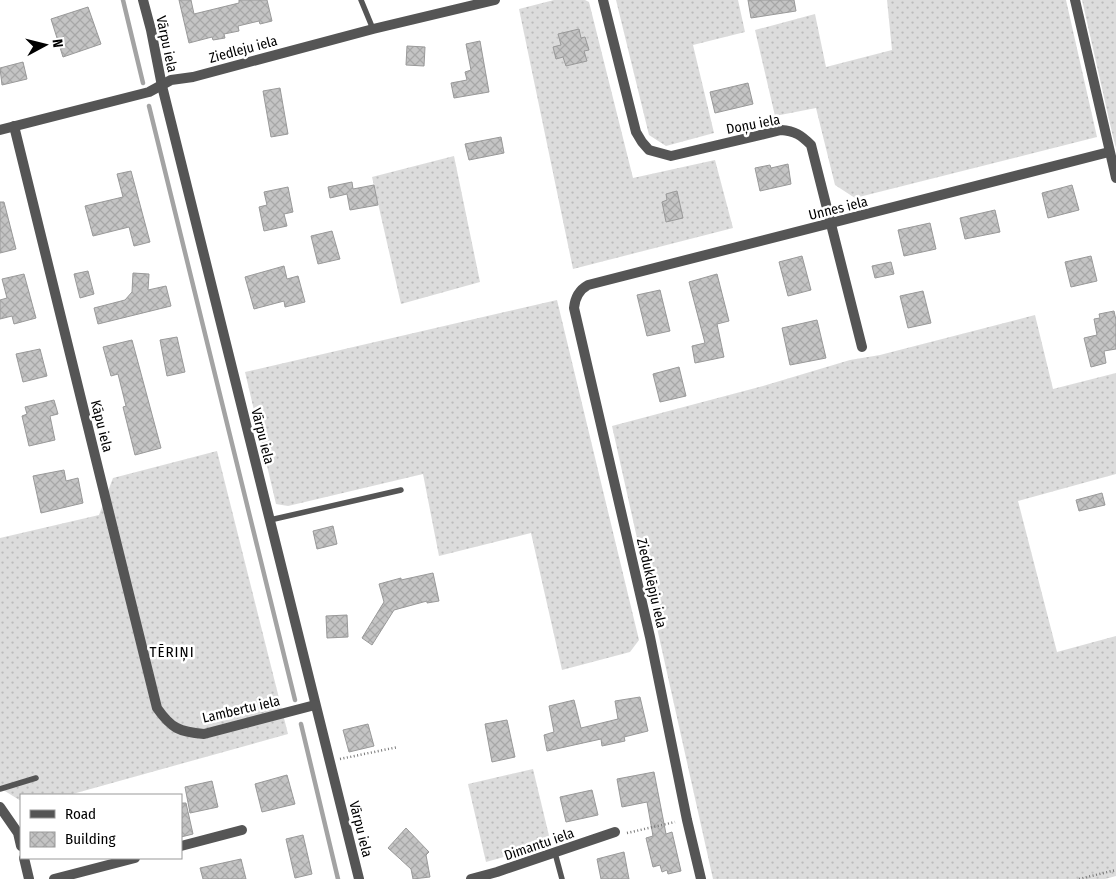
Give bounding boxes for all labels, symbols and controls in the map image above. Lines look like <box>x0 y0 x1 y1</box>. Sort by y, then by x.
street label: Vārpu iela <box>152 14 181 74</box>
north arrow <box>20 20 70 70</box>
street label: Ziedleju iela <box>207 32 279 67</box>
text: N <box>48 38 66 49</box>
street label: Doņu iela <box>725 111 782 139</box>
street label: Unnes iela <box>807 193 869 224</box>
street label: Kāpu iela <box>87 398 116 454</box>
street label: Vārpu iela <box>247 406 278 466</box>
street label: Zieduklēpju iela <box>633 537 670 630</box>
district label: TĒRIŅI <box>149 643 195 662</box>
street label: Lambertu iela <box>201 692 282 727</box>
legend <box>20 794 182 859</box>
street label: Vārpu iela <box>345 799 376 859</box>
text: Road <box>65 805 96 823</box>
street label: Dimantu iela <box>502 825 576 864</box>
text: Building <box>65 830 116 848</box>

